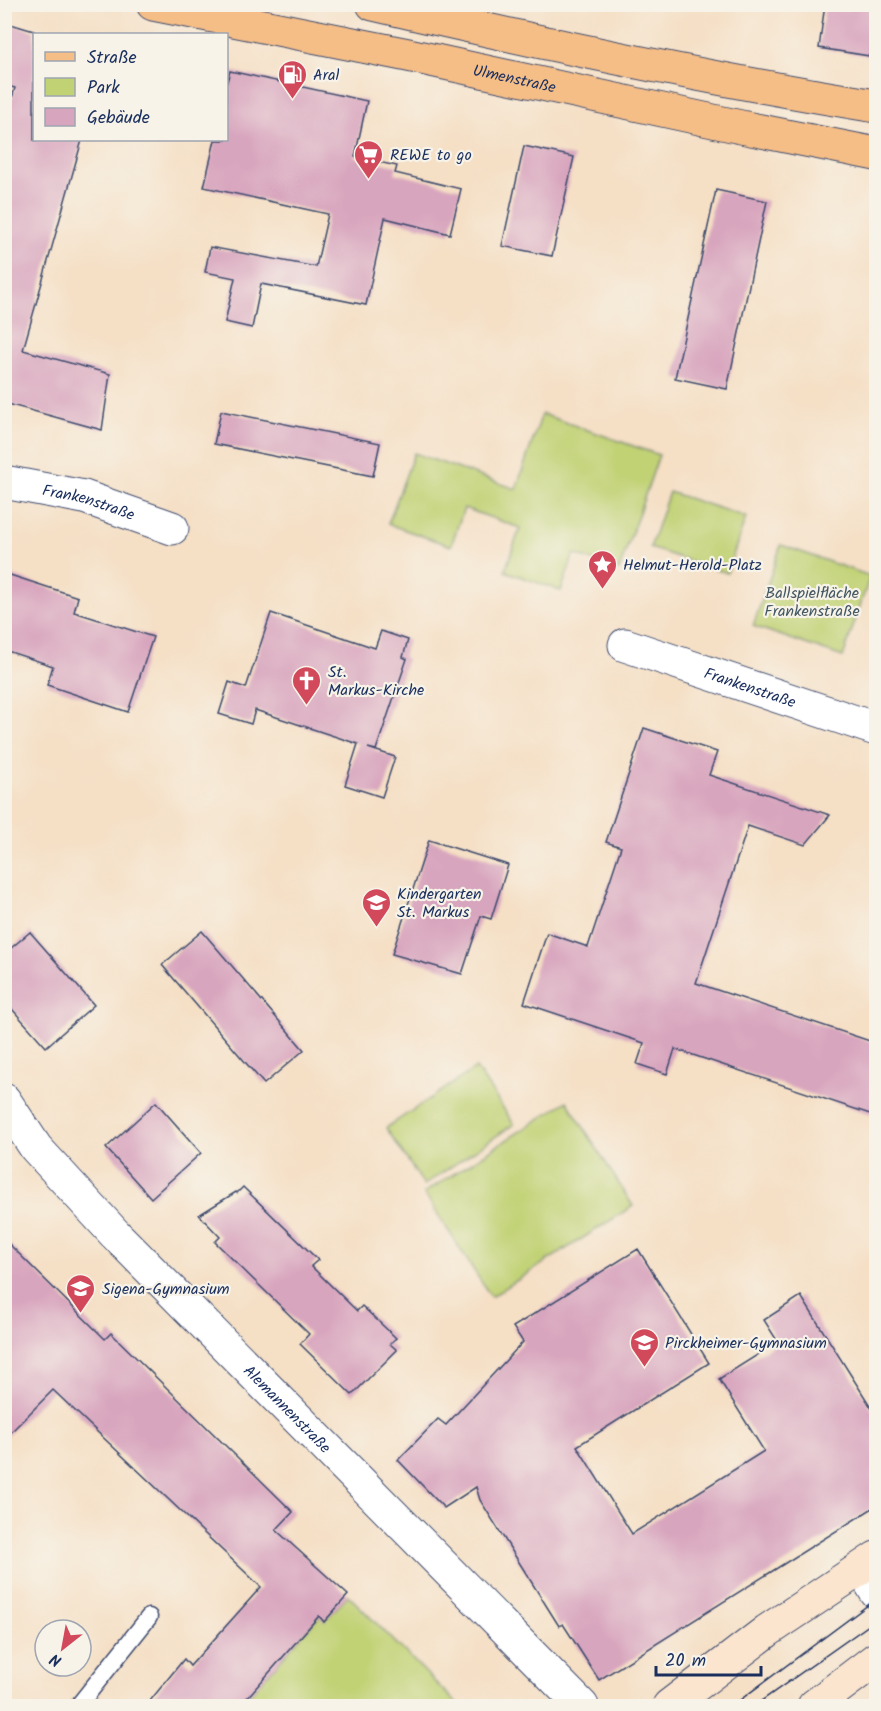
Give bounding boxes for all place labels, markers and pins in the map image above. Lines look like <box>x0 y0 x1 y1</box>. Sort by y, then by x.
fuel station icon: Aral <box>276 58 308 100</box>
place label: Aral <box>313 63 340 88</box>
supermarket icon: REWE to go <box>353 138 385 180</box>
place label: REWE to go <box>390 143 472 168</box>
place icon: Helmut-Herold-Platz <box>586 548 618 590</box>
place label: Helmut-Herold-Platz <box>623 553 762 578</box>
place label: St. Markus-Kirche <box>328 660 424 703</box>
church icon: St. Markus-Kirche <box>291 664 323 706</box>
place label: Kindergarten St. Markus <box>397 882 482 925</box>
school or university icon: Kindergarten St. Markus <box>360 886 392 928</box>
school or university icon: Sigena-Gymnasium <box>65 1272 97 1314</box>
place label: Sigena-Gymnasium <box>102 1277 230 1302</box>
school or university icon: Pirckheimer-Gymnasium <box>628 1326 660 1368</box>
place label: Pirckheimer-Gymnasium <box>665 1331 827 1356</box>

